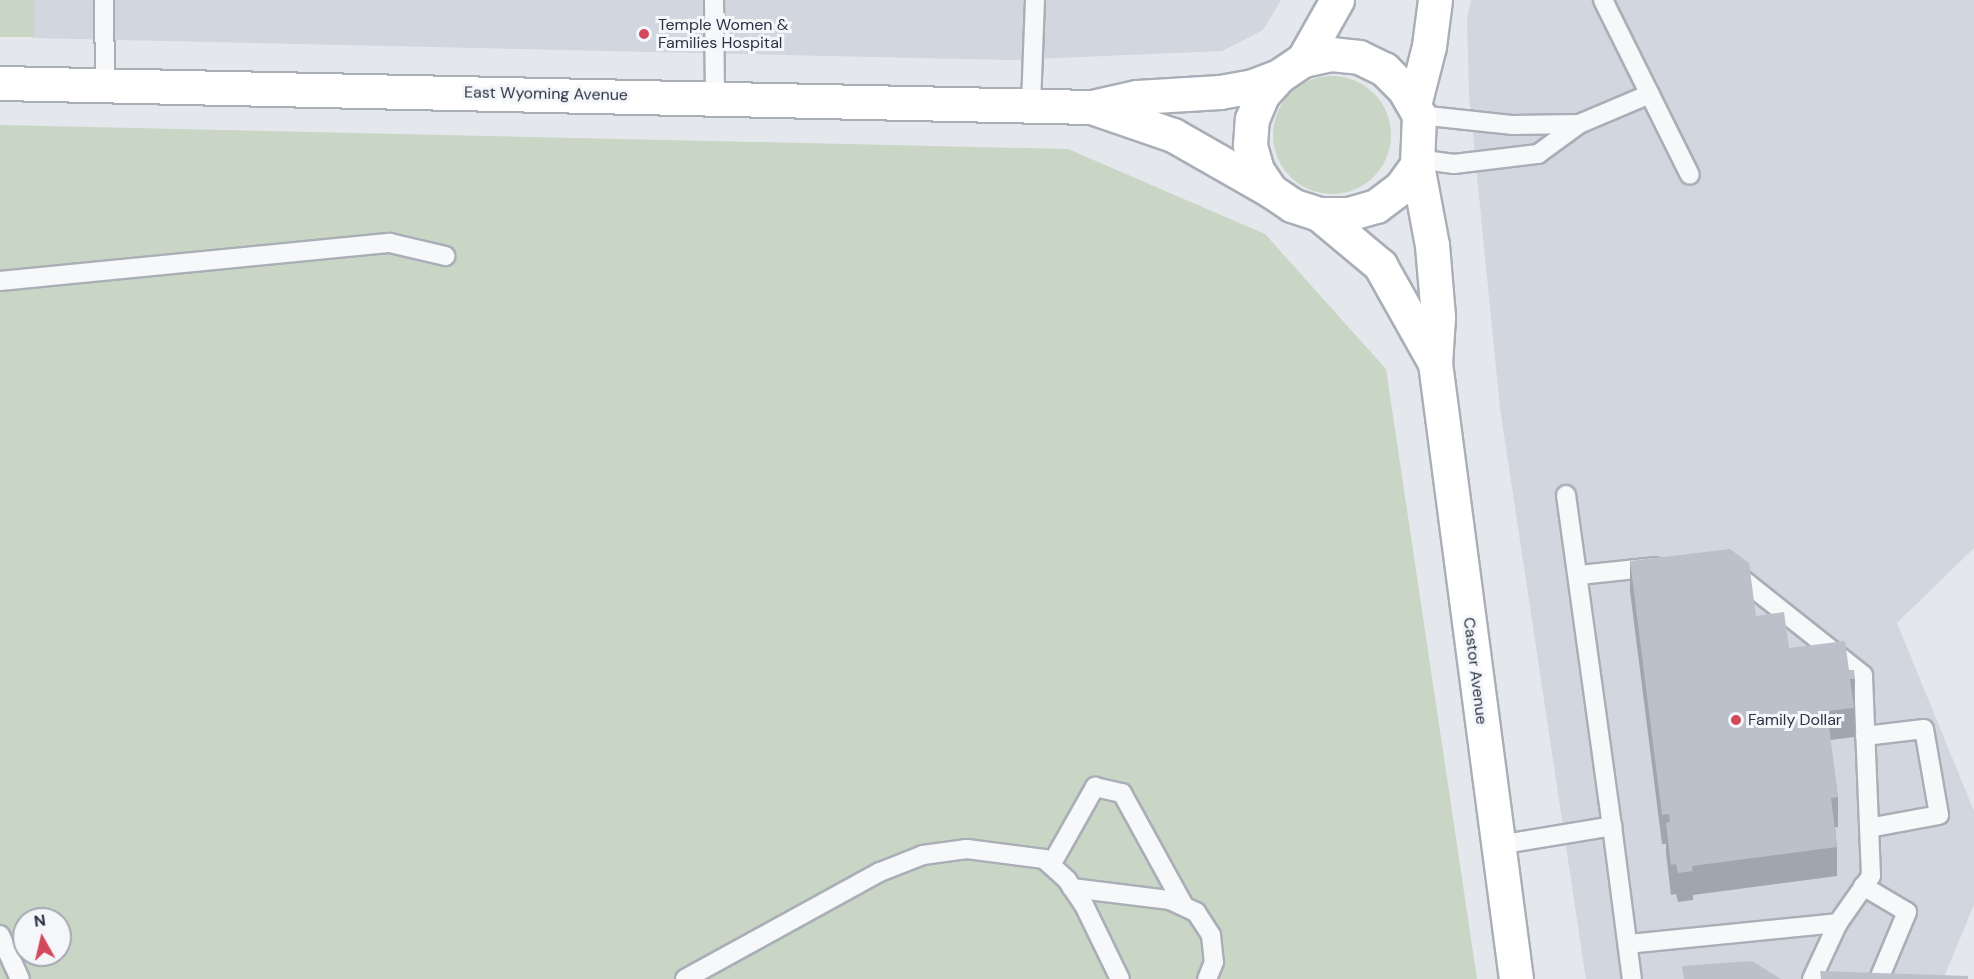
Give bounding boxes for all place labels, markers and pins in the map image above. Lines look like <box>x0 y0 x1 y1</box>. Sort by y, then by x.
place label: Temple Women & Families Hospital <box>658 15 788 53</box>
marker: Temple Women & Families Hospital <box>635 25 653 43</box>
place label: Family Dollar <box>1748 710 1842 730</box>
marker: Family Dollar <box>1729 713 1743 727</box>

